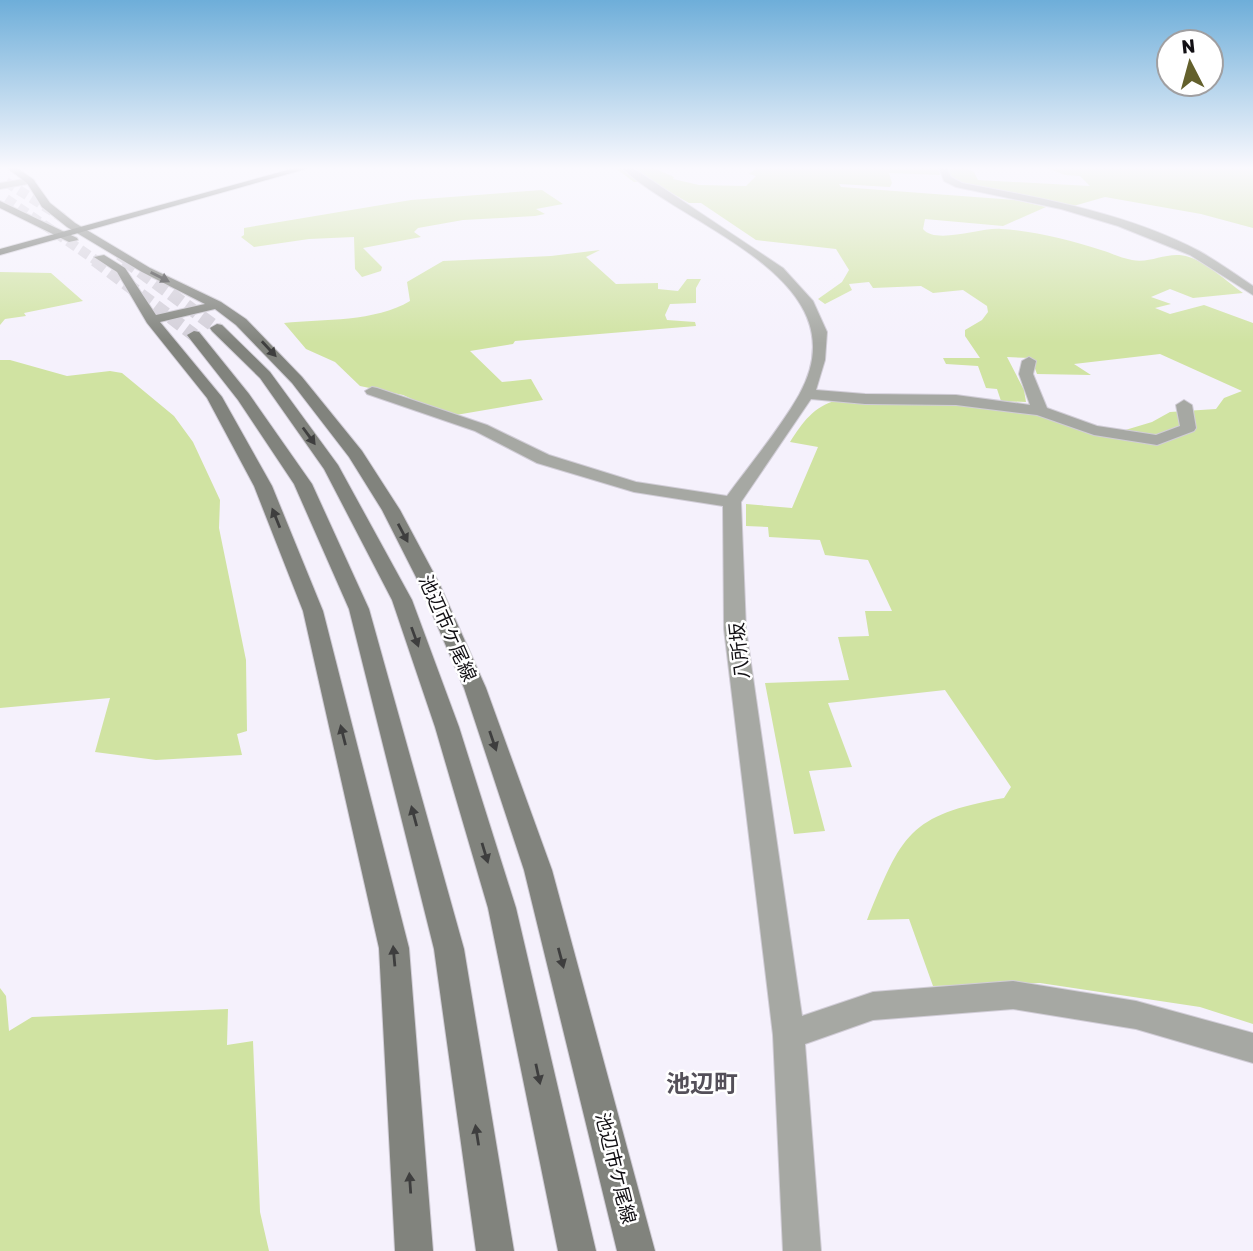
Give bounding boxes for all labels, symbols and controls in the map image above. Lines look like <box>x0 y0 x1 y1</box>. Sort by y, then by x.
north arrow <box>1155 28 1225 98</box>
text: N <box>1180 34 1196 59</box>
one-way arrow <box>150 271 170 283</box>
one-way arrow <box>260 341 277 358</box>
one-way arrow <box>301 427 315 445</box>
one-way arrow <box>270 507 281 528</box>
one-way arrow <box>396 523 408 543</box>
street label: 池辺市ケ尾線 <box>414 571 481 685</box>
street label: 八所坂 <box>725 621 754 681</box>
one-way arrow <box>410 626 421 647</box>
one-way arrow <box>337 723 348 745</box>
one-way arrow <box>488 730 499 751</box>
one-way arrow <box>408 805 419 827</box>
one-way arrow <box>481 843 491 864</box>
one-way arrow <box>389 945 400 967</box>
one-way arrow <box>557 948 567 969</box>
one-way arrow <box>533 1063 544 1085</box>
district label: 池辺町 <box>666 1070 738 1098</box>
street label: 池辺市ケ尾線 <box>591 1110 640 1226</box>
one-way arrow <box>471 1124 482 1146</box>
one-way arrow <box>404 1172 415 1194</box>

